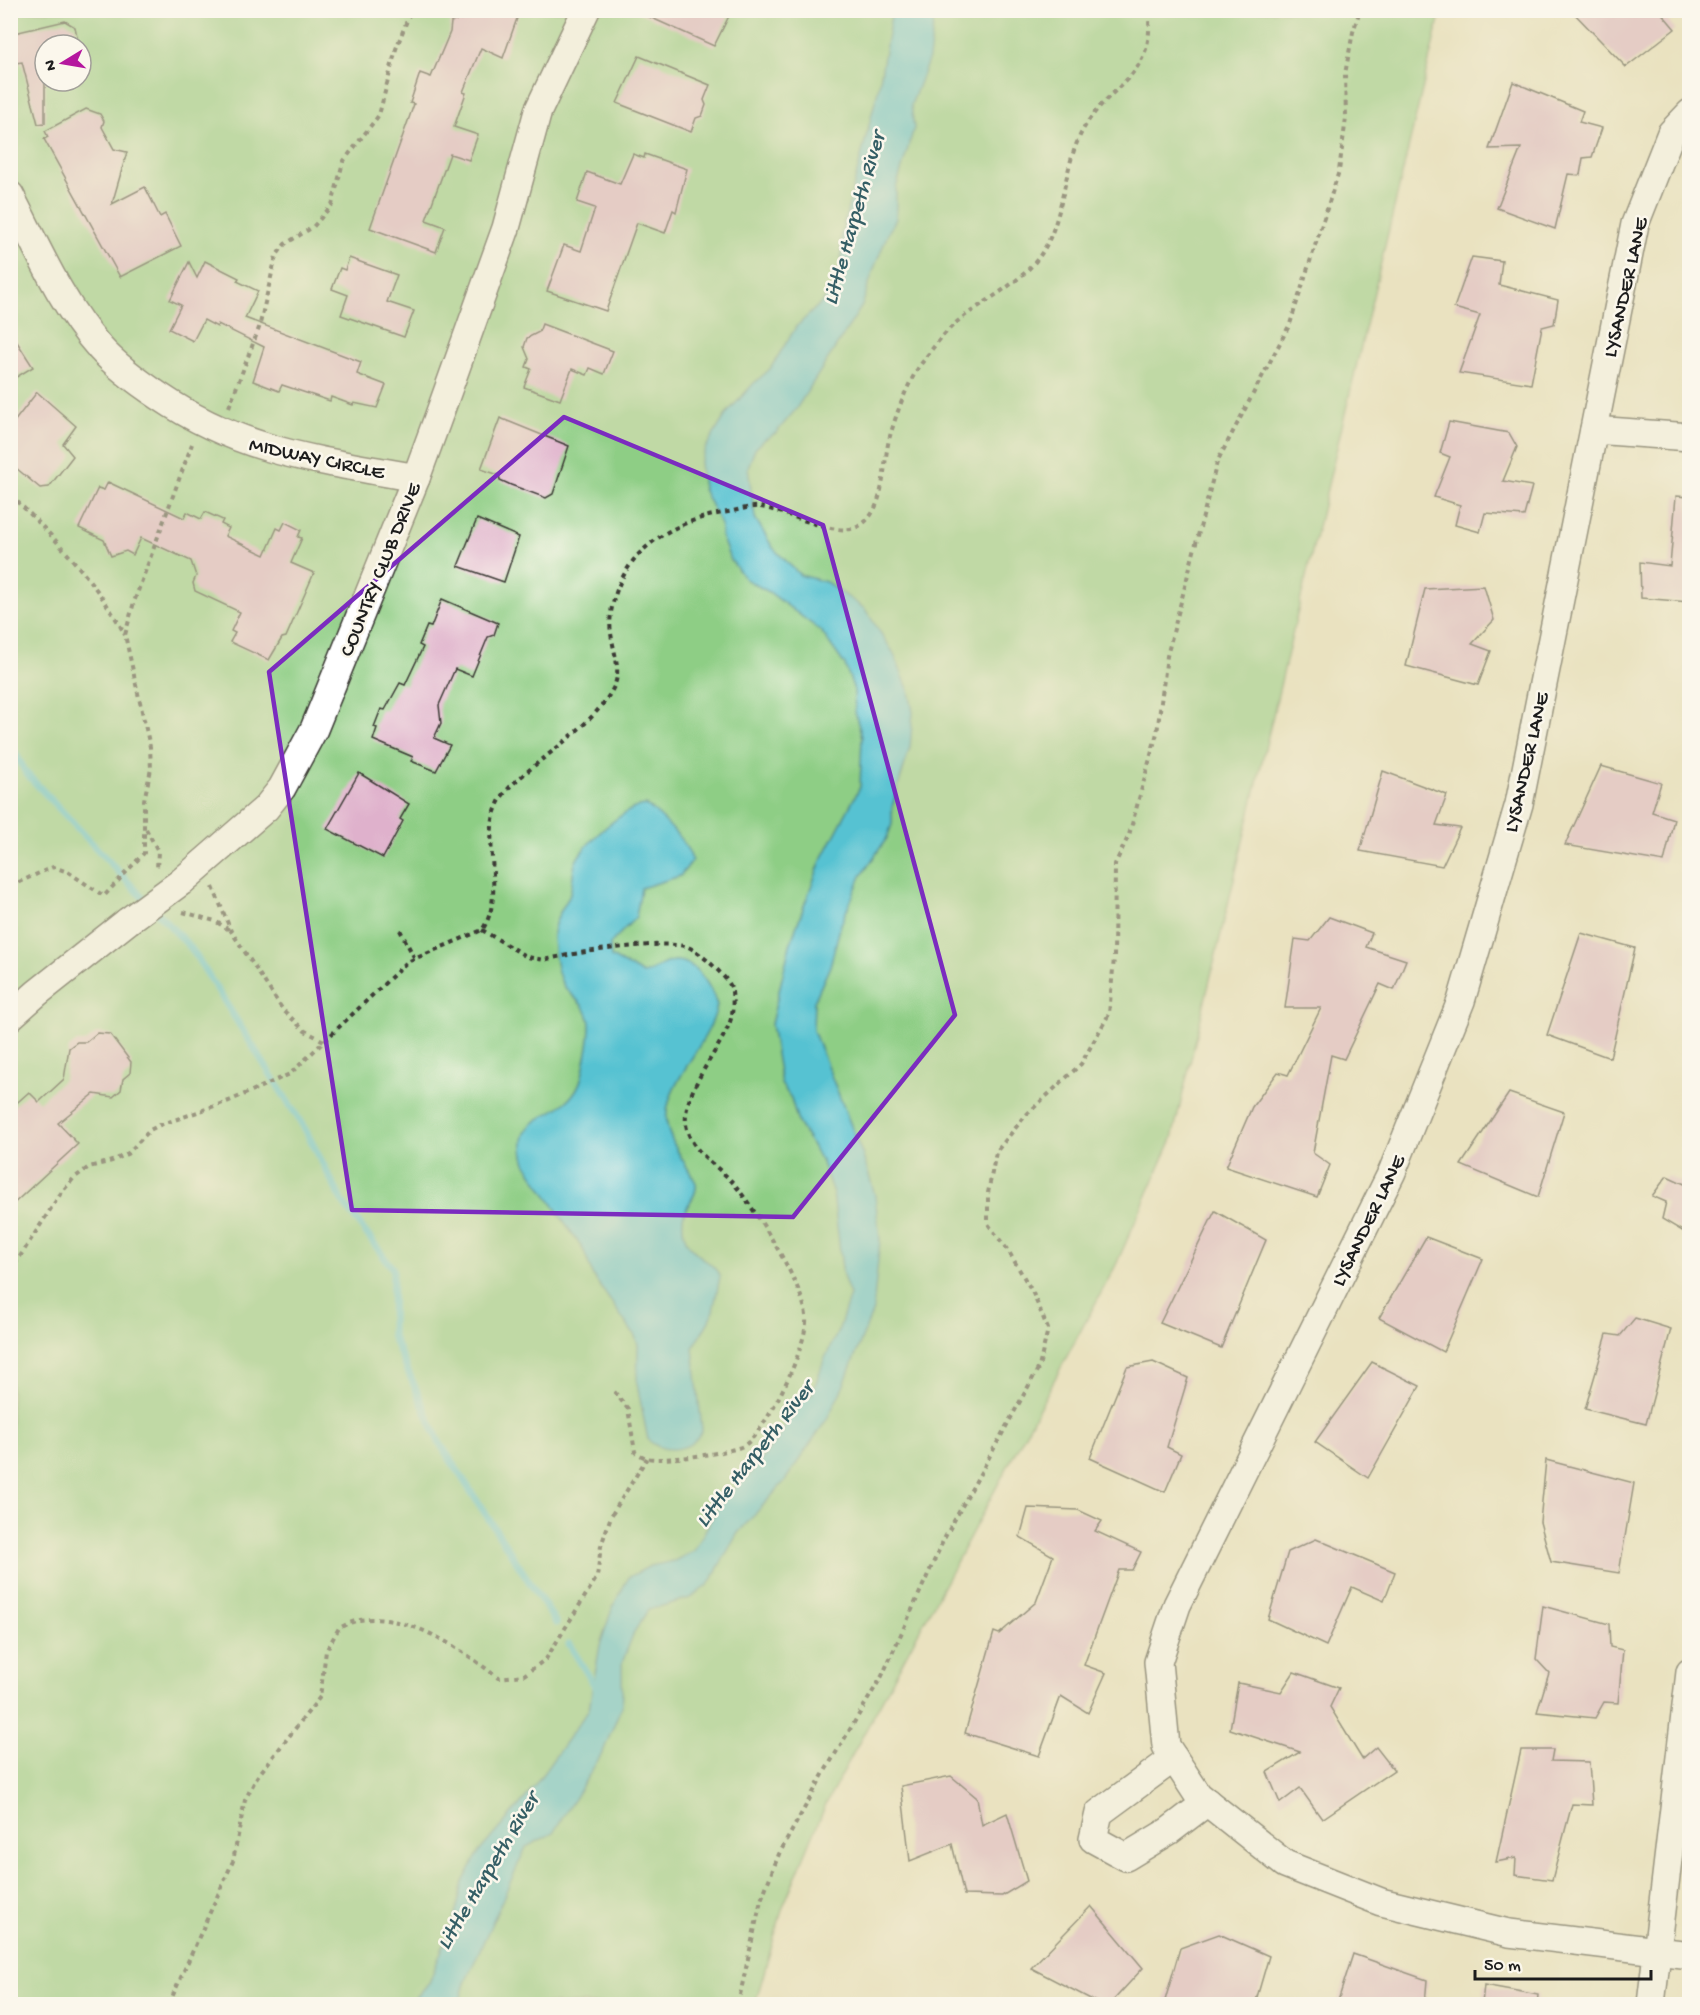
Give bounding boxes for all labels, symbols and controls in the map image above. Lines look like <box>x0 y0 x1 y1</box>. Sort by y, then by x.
north arrow <box>33 33 93 93</box>
text: N <box>41 58 62 72</box>
water label: Little Harpeth River <box>819 126 894 308</box>
street label: LYSANDER LANE <box>1599 214 1656 360</box>
street label: MIDWAY CIRCLE <box>246 434 387 487</box>
street label: COUNTRY CLUB DRIVE <box>336 479 429 661</box>
street label: LYSANDER LANE <box>1500 689 1557 835</box>
street label: LYSANDER LANE <box>1328 1151 1413 1291</box>
water label: Little Harpeth River <box>691 1374 824 1534</box>
water label: Little Harpeth River <box>432 1785 549 1955</box>
scale bar <box>1475 1943 1650 1981</box>
text: 50 m <box>1484 1956 1521 1977</box>

